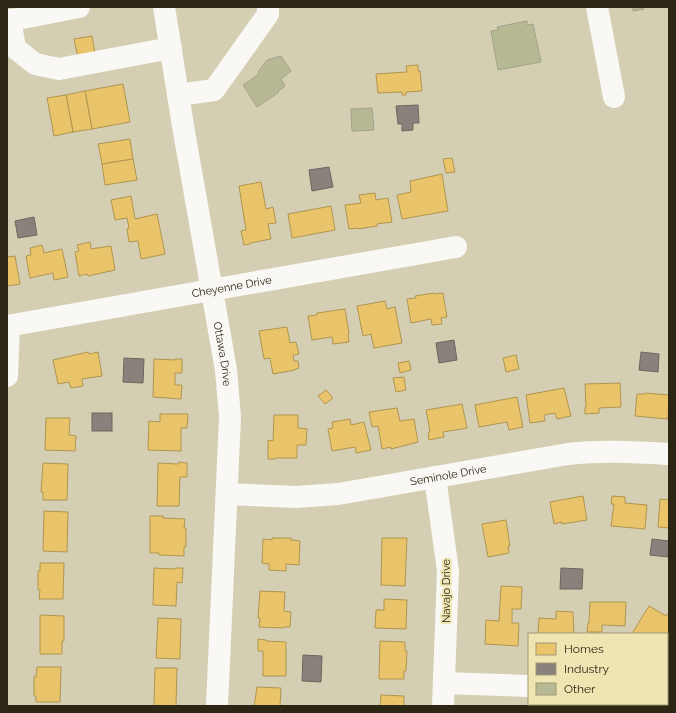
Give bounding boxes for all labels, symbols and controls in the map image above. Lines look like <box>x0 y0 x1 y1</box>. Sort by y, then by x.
street label: Cheyenne Drive <box>191 273 273 300</box>
street label: Ottawa Drive <box>211 321 233 387</box>
street label: Seminole Drive <box>409 462 488 488</box>
street label: Navajo Drive <box>440 558 453 623</box>
legend <box>528 633 668 705</box>
text: Homes <box>564 642 604 656</box>
text: Industry <box>564 662 610 676</box>
text: Other <box>564 682 596 696</box>

